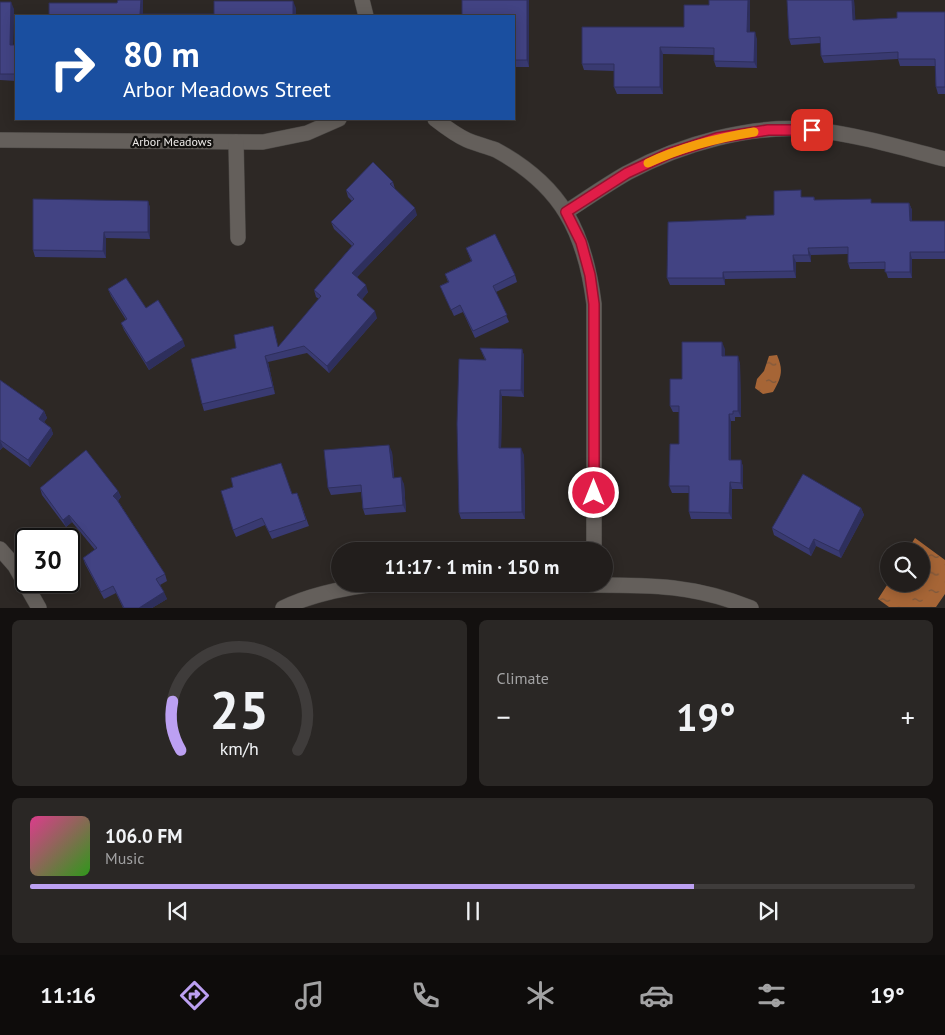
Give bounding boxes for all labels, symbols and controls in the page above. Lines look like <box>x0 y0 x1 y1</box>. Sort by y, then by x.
text: 80 m <box>123 31 200 77</box>
icon: right <box>40 35 105 100</box>
text: Arbor Meadows Street <box>123 75 331 103</box>
pin <box>791 109 833 151</box>
icon: arrive <box>798 116 826 144</box>
street label: Arbor Meadows <box>132 134 212 149</box>
position arrow <box>567 466 619 518</box>
speed limit sign: 30 <box>15 528 80 593</box>
map controls <box>880 542 930 592</box>
button: search <box>880 542 930 592</box>
text: 11:17 · 1 min · 150 m <box>385 555 559 579</box>
text: Climate <box>497 668 549 688</box>
text: 25 <box>210 676 269 743</box>
text: 19° <box>676 692 736 741</box>
text: − <box>497 698 511 735</box>
text: + <box>901 698 915 735</box>
text: km/h <box>220 737 259 760</box>
text: 106.0 FM <box>105 824 182 848</box>
text: Music <box>105 848 145 868</box>
icon: previous <box>164 897 192 925</box>
icon: pause <box>459 897 487 925</box>
icon: next <box>754 897 782 925</box>
icon: directions <box>177 978 212 1013</box>
icon: music <box>292 978 327 1013</box>
icon: phone <box>408 978 443 1013</box>
icon: climate <box>523 978 558 1013</box>
icon: car <box>639 978 674 1013</box>
icon: filters <box>754 978 789 1013</box>
text: 11:16 <box>40 981 96 1009</box>
text: 19° <box>870 981 905 1009</box>

